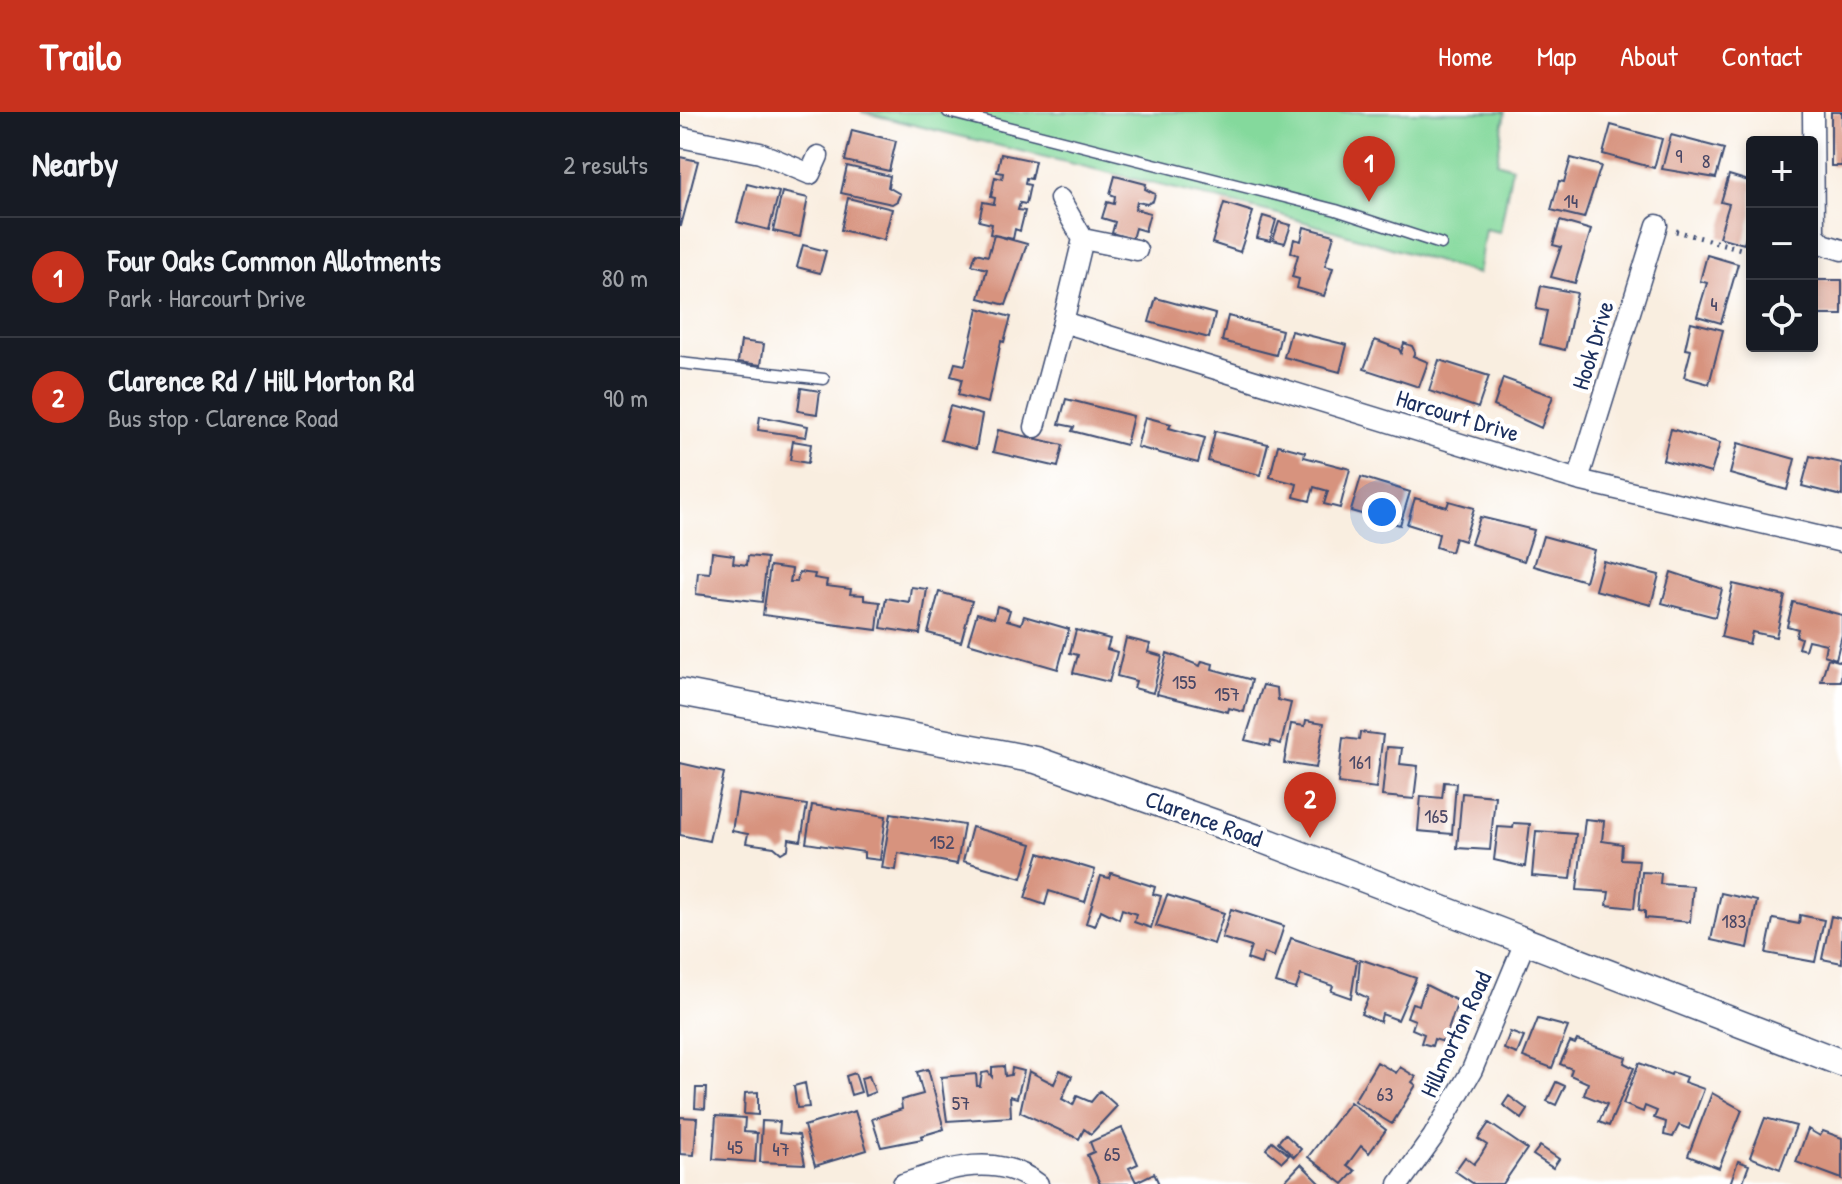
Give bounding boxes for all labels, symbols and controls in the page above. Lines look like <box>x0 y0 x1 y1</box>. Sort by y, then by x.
text: Trailo <box>40 30 121 82</box>
text: Home <box>1438 37 1493 75</box>
text: Map <box>1537 37 1576 75</box>
text: About <box>1620 37 1678 75</box>
text: Contact <box>1722 37 1802 75</box>
pin: 1 <box>1343 136 1395 202</box>
map controls <box>1746 136 1818 352</box>
button: + <box>1746 136 1818 208</box>
text: Nearby <box>32 141 118 187</box>
house number: 9 <box>1675 142 1683 169</box>
text: 2 results <box>563 147 648 182</box>
house number: 8 <box>1702 147 1710 174</box>
house number: 14 <box>1564 187 1578 214</box>
button: − <box>1746 208 1818 280</box>
text: Four Oaks Common Allotments <box>108 240 441 280</box>
text: 1 <box>53 260 63 295</box>
text: 80 m <box>601 260 648 295</box>
text: Park · Harcourt Drive <box>108 280 306 315</box>
button: locate <box>1746 280 1818 352</box>
house number: 4 <box>1710 290 1718 317</box>
street label: Hook Drive <box>1563 296 1621 393</box>
text: Clarence Rd / Hill Morton Rd <box>108 360 414 400</box>
text: 2 <box>52 380 64 415</box>
text: 90 m <box>603 380 648 415</box>
street label: Harcourt Drive <box>1393 381 1524 449</box>
text: Bus stop · Clarence Road <box>108 400 338 435</box>
your location <box>1362 492 1402 532</box>
house number: 155 <box>1172 668 1197 695</box>
house number: 157 <box>1214 680 1240 707</box>
house number: 161 <box>1349 748 1371 775</box>
pin: 2 <box>1284 772 1336 838</box>
street label: Clarence Road <box>1141 782 1267 854</box>
house number: 165 <box>1424 802 1448 829</box>
house number: 152 <box>929 828 955 855</box>
house number: 183 <box>1722 907 1746 934</box>
street label: Hillmorton Road <box>1412 966 1498 1102</box>
house number: 63 <box>1377 1080 1394 1107</box>
house number: 57 <box>952 1089 970 1116</box>
house number: 45 <box>727 1133 744 1160</box>
house number: 47 <box>772 1135 790 1162</box>
house number: 65 <box>1104 1140 1121 1167</box>

